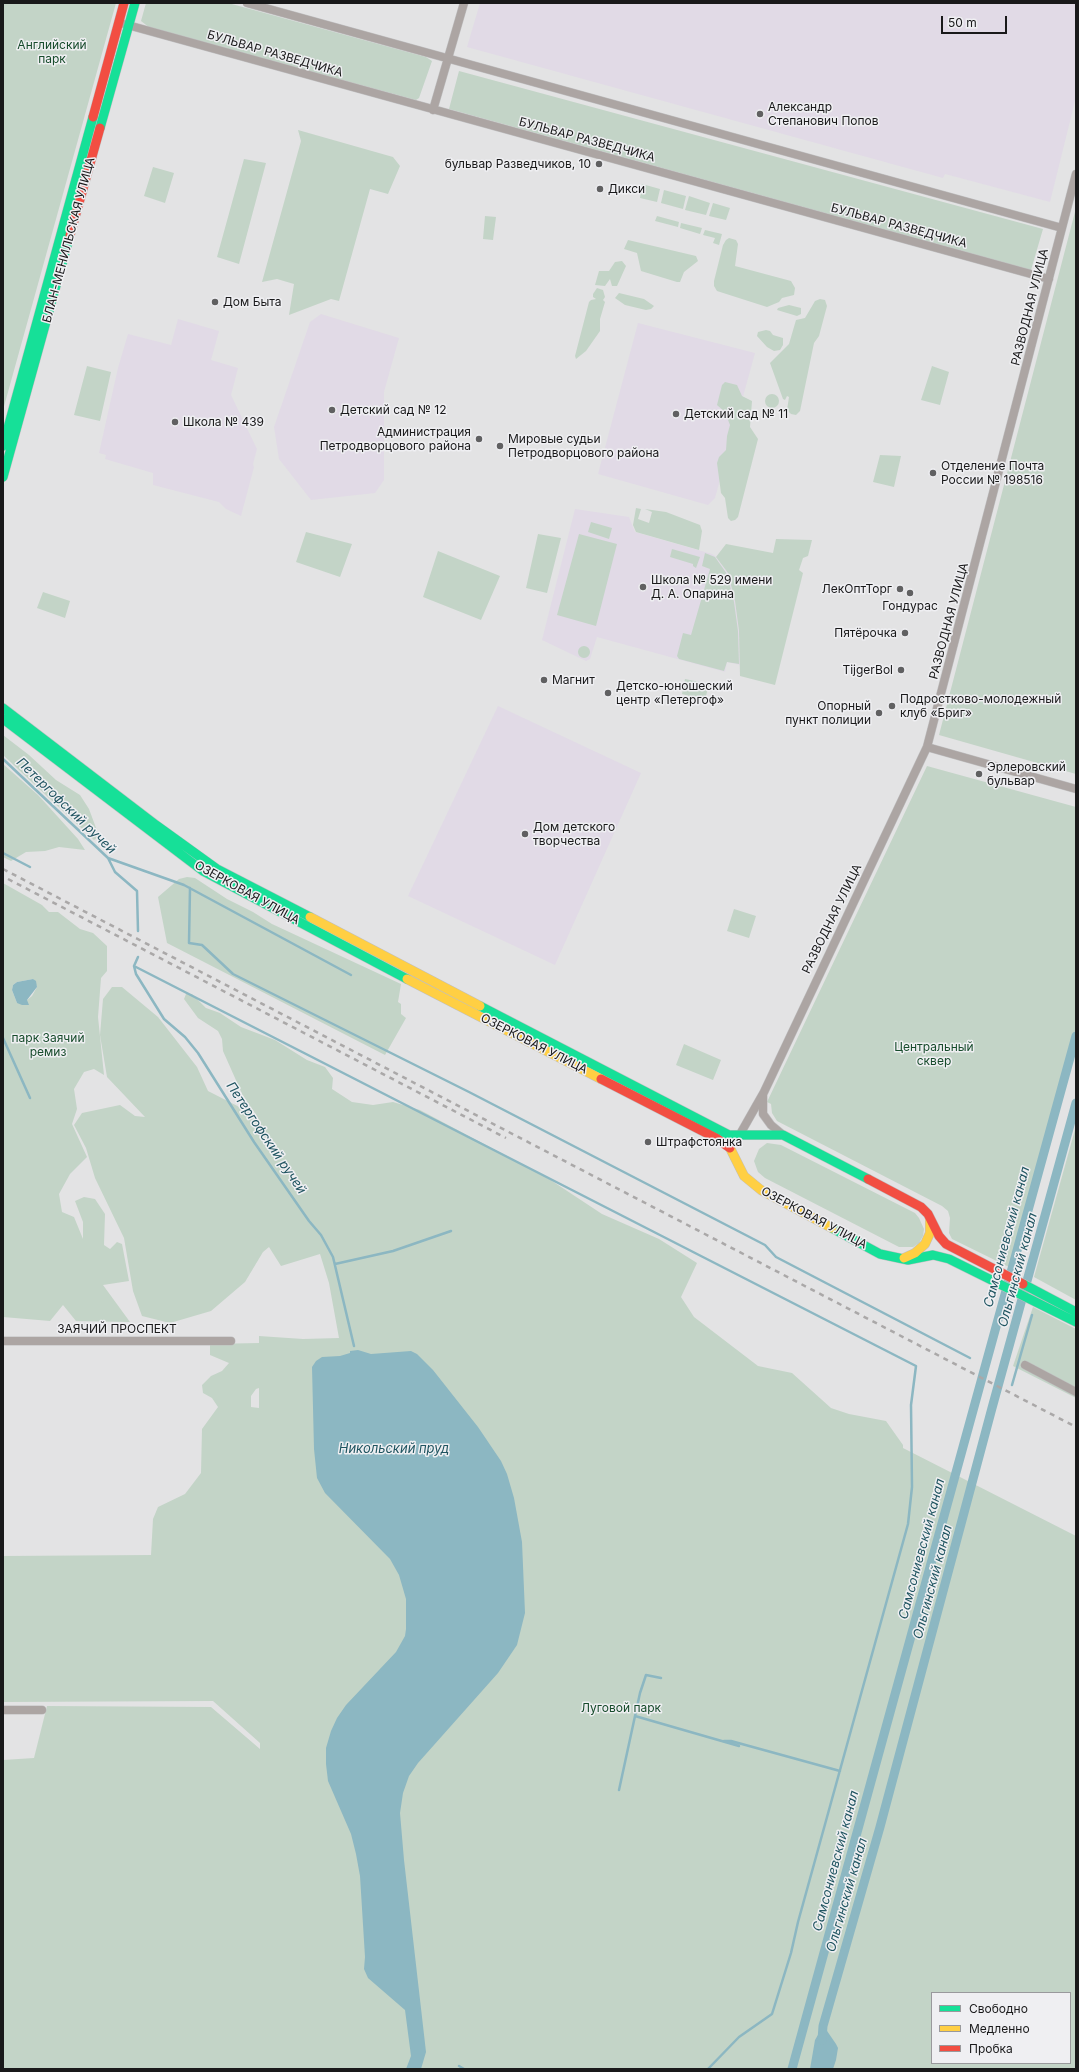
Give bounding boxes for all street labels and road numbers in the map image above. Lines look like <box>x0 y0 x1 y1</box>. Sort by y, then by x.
street label: БУЛЬВАР РАЗВЕДЧИКА <box>206 28 344 80</box>
street label: БУЛЬВАР РАЗВЕДЧИКА <box>517 115 657 165</box>
street label: БЛАН-МЕНИЛЬСКАЯ УЛИЦА <box>40 156 98 324</box>
street label: БУЛЬВАР РАЗВЕДЧИКА <box>829 201 969 251</box>
street label: РАЗВОДНАЯ УЛИЦА <box>1008 247 1052 367</box>
street label: РАЗВОДНАЯ УЛИЦА <box>927 561 971 681</box>
street label: ОЗЕРКОВАЯ УЛИЦА <box>192 858 302 928</box>
street label: РАЗВОДНАЯ УЛИЦА <box>799 862 865 976</box>
street label: ОЗЕРКОВАЯ УЛИЦА <box>478 1011 590 1077</box>
street label: ОЗЕРКОВАЯ УЛИЦА <box>759 1184 869 1252</box>
street label: ЗАЯЧИЙ ПРОСПЕКТ <box>57 1322 177 1336</box>

